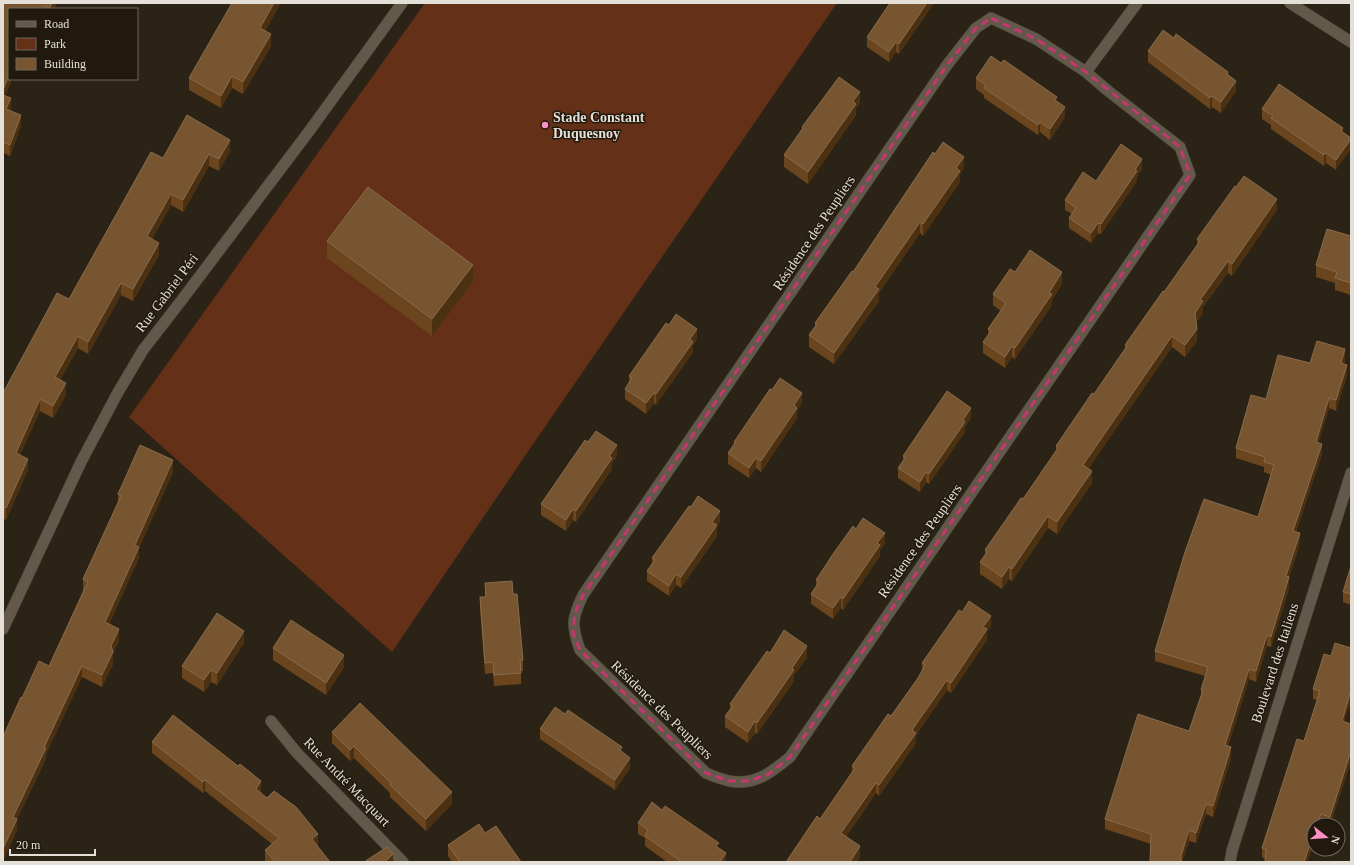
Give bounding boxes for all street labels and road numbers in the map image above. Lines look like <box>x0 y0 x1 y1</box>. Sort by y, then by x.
street label: Résidence des Peupliers <box>770 173 858 293</box>
street label: Rue Gabriel Péri <box>133 251 201 335</box>
street label: Résidence des Peupliers <box>875 481 965 601</box>
street label: Boulevard des Italiens <box>1249 601 1301 725</box>
street label: Résidence des Peupliers <box>608 658 716 762</box>
street label: Rue André Macquart <box>301 735 393 830</box>

